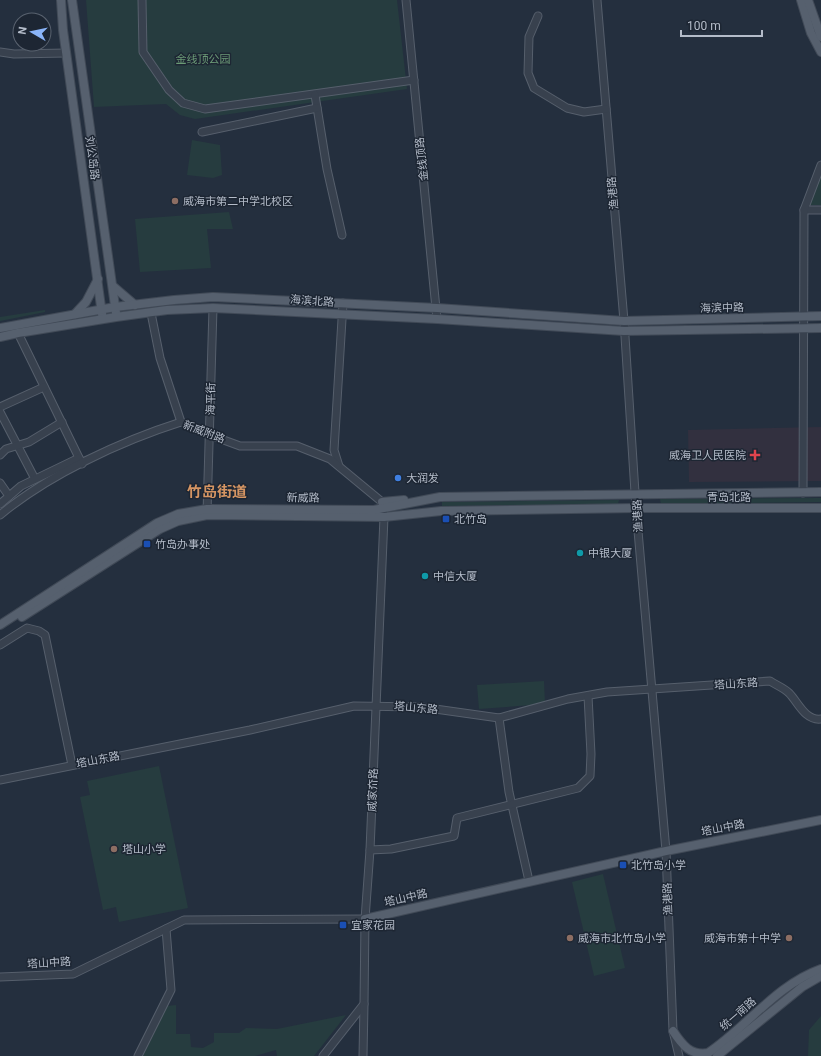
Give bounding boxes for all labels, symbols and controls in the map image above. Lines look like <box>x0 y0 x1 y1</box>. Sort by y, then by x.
north arrow <box>12 12 52 52</box>
scale bar <box>681 12 762 38</box>
text: 100 m <box>687 19 721 33</box>
text: N <box>16 25 30 35</box>
park label: 金线顶公园 <box>176 53 231 66</box>
street label: 刘公岛路 <box>83 135 101 181</box>
street label: 金线顶路 <box>413 136 431 182</box>
street label: 渔港路 <box>605 176 621 210</box>
place label: 威海市第二中学北校区 <box>183 195 293 208</box>
marker: 威海市第二中学北校区 <box>170 196 180 206</box>
street label: 海滨北路 <box>290 293 334 309</box>
street label: 海滨中路 <box>700 301 744 315</box>
street label: 海平街 <box>204 382 218 416</box>
street label: 新威附路 <box>181 418 227 446</box>
place label: 威海卫人民医院 <box>669 449 746 462</box>
marker: 威海卫人民医院 <box>749 449 761 461</box>
place label: 大润发 <box>406 472 439 485</box>
marker: 大润发 <box>393 473 403 483</box>
district label: 竹岛街道 <box>187 483 247 501</box>
street label: 新威路 <box>286 491 320 505</box>
street label: 青岛北路 <box>707 491 751 504</box>
street label: 渔港路 <box>631 499 645 533</box>
place label: 北竹岛 <box>454 513 487 526</box>
marker: 北竹岛 <box>441 514 451 524</box>
place label: 竹岛办事处 <box>155 538 210 551</box>
marker: 竹岛办事处 <box>142 539 152 549</box>
place label: 中银大厦 <box>588 547 632 560</box>
marker: 中银大厦 <box>575 548 585 558</box>
place label: 中信大厦 <box>433 570 477 583</box>
marker: 中信大厦 <box>420 571 430 581</box>
street label: 塔山东路 <box>714 676 758 692</box>
street label: 塔山东路 <box>394 700 438 716</box>
street label: 塔山东路 <box>75 749 121 771</box>
street label: 威家夼路 <box>366 768 380 812</box>
street label: 塔山中路 <box>700 817 746 839</box>
place label: 塔山小学 <box>122 843 166 856</box>
marker: 塔山小学 <box>109 844 119 854</box>
place label: 北竹岛小学 <box>631 859 686 872</box>
marker: 北竹岛小学 <box>618 860 628 870</box>
street label: 渔港路 <box>661 882 675 916</box>
street label: 塔山中路 <box>383 887 429 909</box>
place label: 宜家花园 <box>351 919 395 932</box>
marker: 宜家花园 <box>338 920 348 930</box>
place label: 威海市北竹岛小学 <box>578 932 666 945</box>
place label: 威海市第十中学 <box>704 932 781 945</box>
marker: 威海市北竹岛小学 <box>565 933 575 943</box>
marker: 威海市第十中学 <box>784 933 794 943</box>
street label: 塔山中路 <box>27 955 71 971</box>
street label: 统一南路 <box>717 995 759 1033</box>

